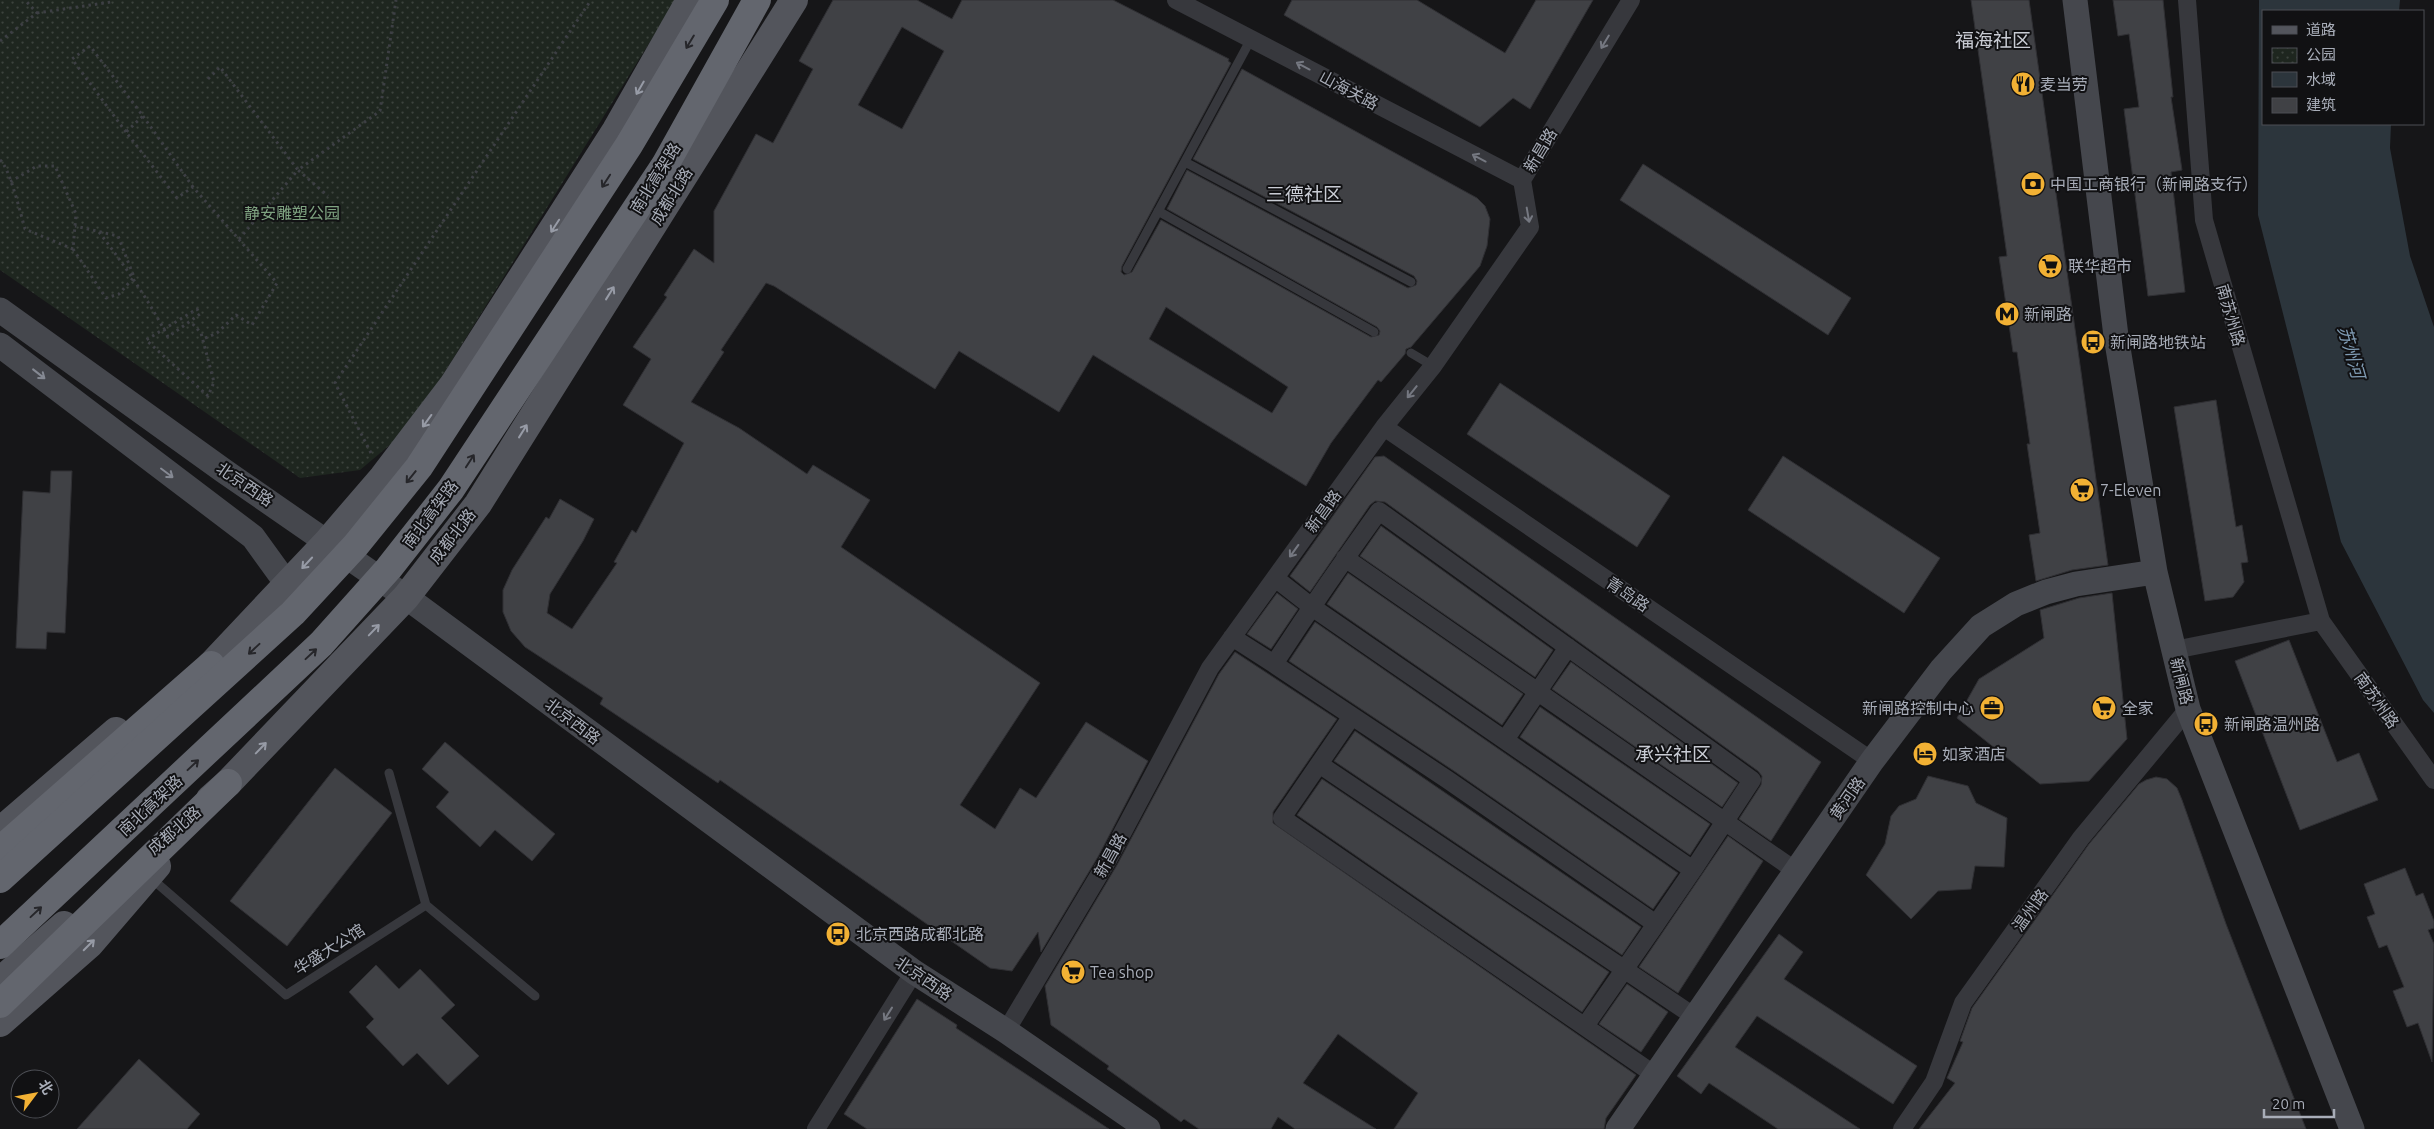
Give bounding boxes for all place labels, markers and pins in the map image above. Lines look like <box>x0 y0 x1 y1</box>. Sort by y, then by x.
restaurant icon: 麦当劳 <box>2010 71 2036 97</box>
place label: 麦当劳 <box>2040 75 2088 93</box>
bank icon: 中国工商银行（新闸路支行） <box>2020 171 2046 197</box>
place label: 中国工商银行（新闸路支行） <box>2050 175 2258 193</box>
supermarket icon: 联华超市 <box>2037 253 2063 279</box>
place label: 联华超市 <box>2068 257 2132 275</box>
metro station icon: 新闸路 <box>1994 301 2020 327</box>
place label: 新闸路 <box>2024 305 2072 323</box>
bus stop icon: 新闸路地铁站 <box>2080 329 2106 355</box>
place label: 新闸路地铁站 <box>2110 333 2206 351</box>
supermarket icon: 7-Eleven <box>2069 477 2095 503</box>
place label: 7-Eleven <box>2100 481 2161 499</box>
office icon: 新闸路控制中心 <box>1979 695 2005 721</box>
supermarket icon: 全家 <box>2091 695 2117 721</box>
place label: 新闸路控制中心 <box>1862 699 1974 717</box>
place label: 全家 <box>2122 699 2154 717</box>
bus stop icon: 新闸路温州路 <box>2193 711 2219 737</box>
place label: 新闸路温州路 <box>2224 715 2320 733</box>
hotel icon: 如家酒店 <box>1912 741 1938 767</box>
place label: 如家酒店 <box>1942 745 2006 763</box>
bus stop icon: 北京西路成都北路 <box>825 921 851 947</box>
place label: 北京西路成都北路 <box>856 925 984 943</box>
supermarket icon: Tea shop <box>1060 959 1086 985</box>
place label: Tea shop <box>1090 963 1154 981</box>

